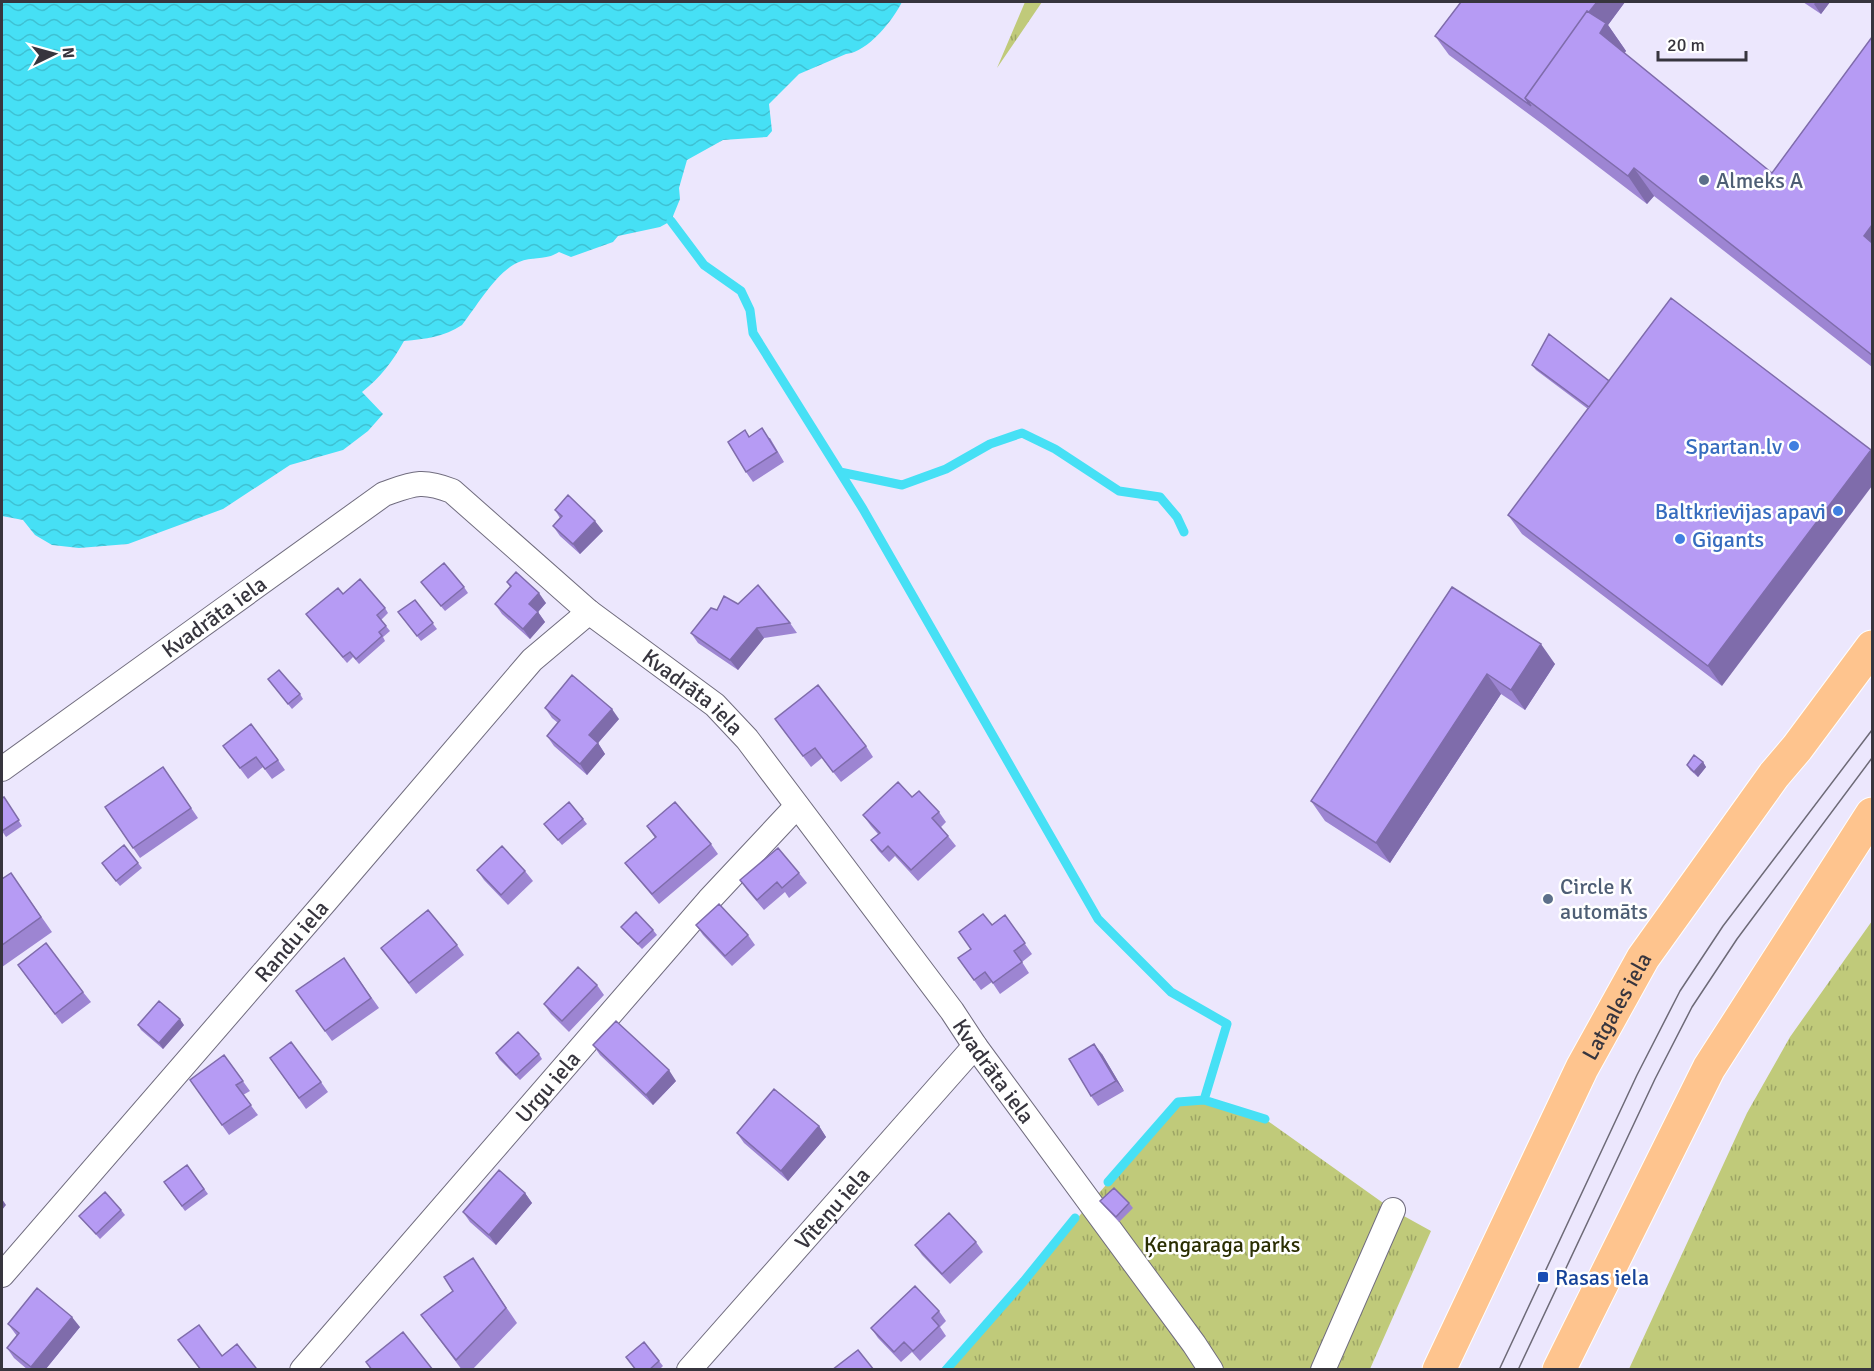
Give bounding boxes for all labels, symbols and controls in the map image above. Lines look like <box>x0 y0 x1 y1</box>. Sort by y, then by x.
north arrow <box>24 24 84 84</box>
scale bar <box>1658 24 1746 62</box>
text: 20 m <box>1667 34 1705 56</box>
text: N <box>57 46 78 59</box>
place label: Almeks A <box>1716 167 1804 194</box>
marker: Almeks A <box>1697 173 1711 187</box>
place label: Spartan.lv <box>1686 433 1782 460</box>
marker: Spartan.lv <box>1787 439 1801 453</box>
place label: Baltkrievijas apavi <box>1655 498 1826 525</box>
marker: Baltkrievijas apavi <box>1831 504 1845 518</box>
place label: Gigants <box>1692 526 1764 553</box>
marker: Gigants <box>1673 532 1687 546</box>
street label: Kvadrāta iela <box>156 570 271 663</box>
street label: Kvadrāta iela <box>637 643 749 740</box>
place label: Circle K automāts <box>1560 873 1648 925</box>
marker: Circle K automāts <box>1541 892 1555 906</box>
street label: Randu iela <box>249 894 334 987</box>
street label: Latgales iela <box>1576 947 1657 1065</box>
street label: Kvadrāta iela <box>947 1014 1041 1129</box>
street label: Urgu iela <box>509 1045 586 1128</box>
street label: Vīteņu iela <box>789 1161 875 1255</box>
park label: Ķengaraga parks <box>1144 1231 1300 1258</box>
place label: Rasas iela <box>1555 1264 1649 1291</box>
marker: Rasas iela <box>1536 1270 1550 1284</box>

